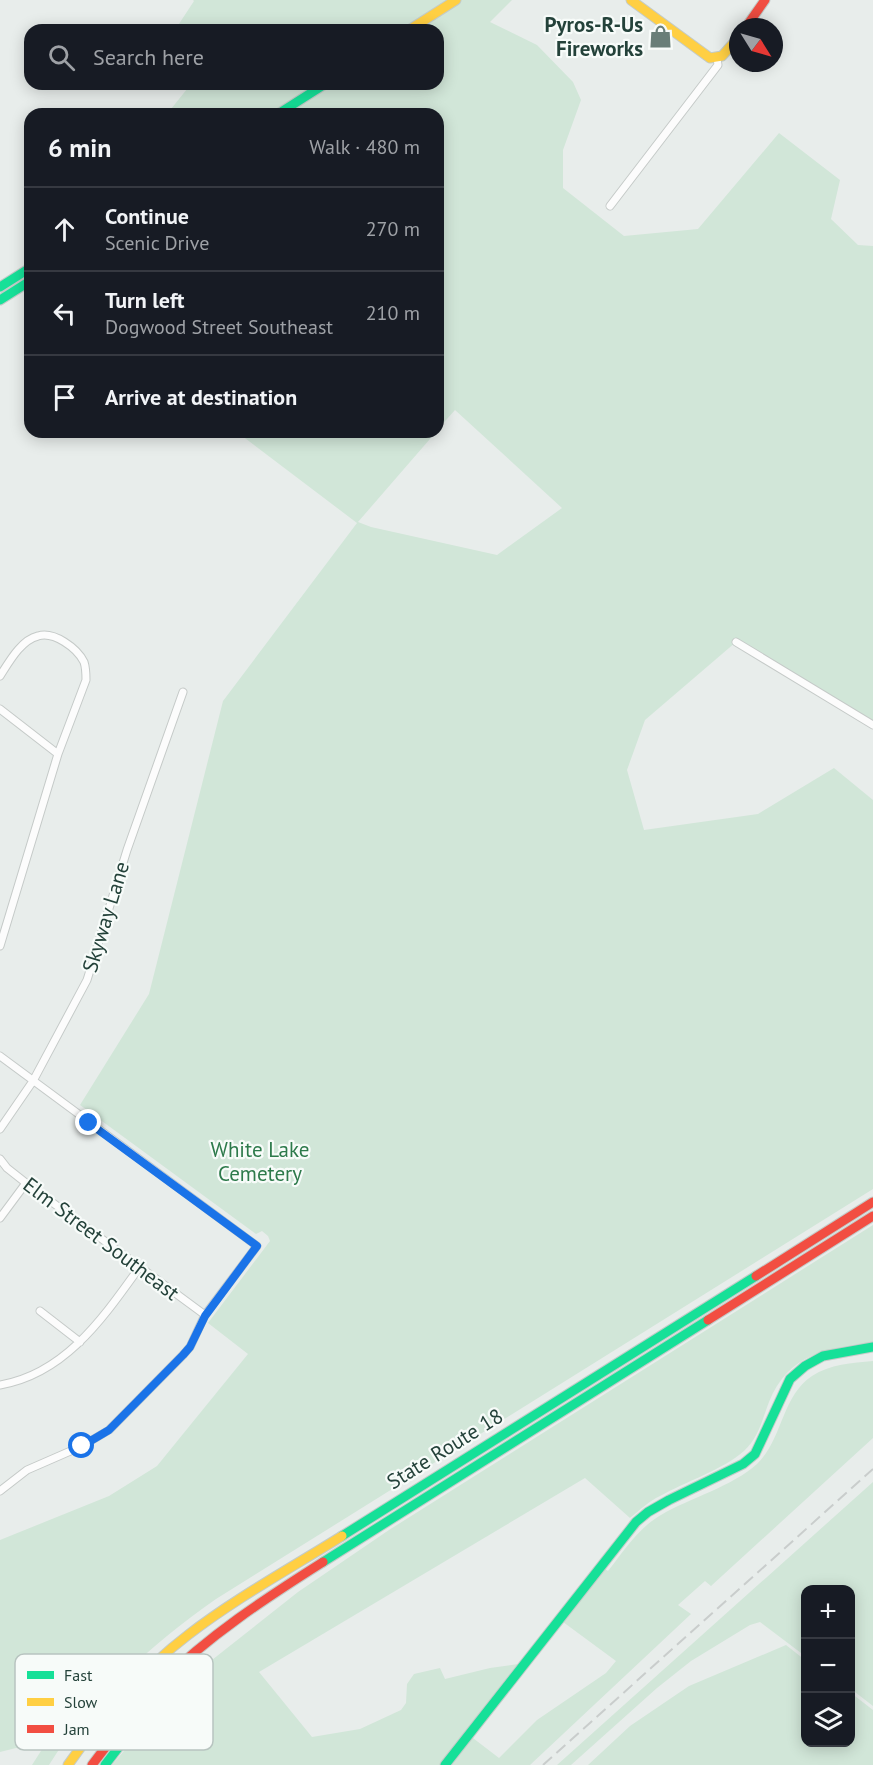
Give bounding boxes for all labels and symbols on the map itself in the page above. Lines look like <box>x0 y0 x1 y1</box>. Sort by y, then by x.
place label: Pyros-R-Us Fireworks <box>544 11 643 62</box>
north arrow <box>729 18 783 72</box>
shop icon: Pyros-R-Us Fireworks <box>648 24 674 50</box>
street label: Skyway Lane <box>76 858 135 976</box>
route end <box>75 1109 101 1135</box>
park label: White Lake Cemetery <box>211 1136 310 1187</box>
street label: Elm Street Southeast <box>18 1171 185 1306</box>
street label: State Route 18 <box>382 1402 508 1495</box>
route start <box>68 1432 94 1458</box>
legend <box>15 1654 213 1750</box>
text: Fast <box>64 1665 93 1685</box>
text: Slow <box>64 1692 98 1712</box>
text: Jam <box>63 1719 90 1739</box>

